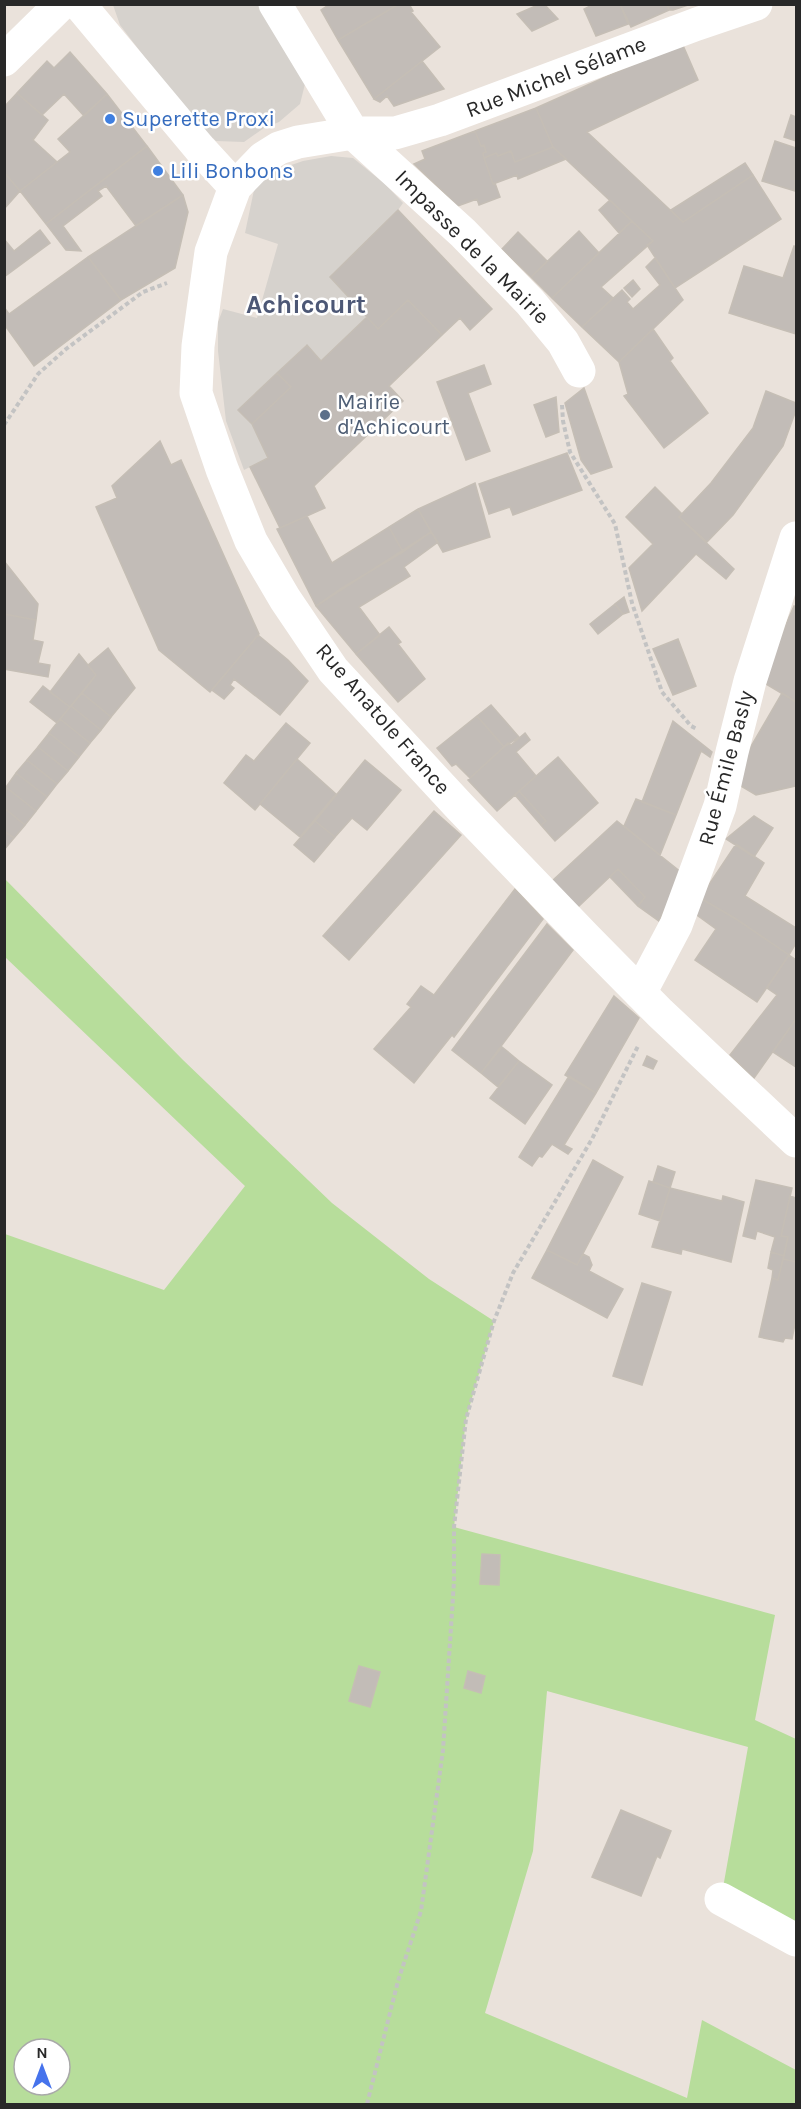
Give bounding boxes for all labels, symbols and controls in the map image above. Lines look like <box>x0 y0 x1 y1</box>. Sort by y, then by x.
street label: Rue Michel Sélame <box>462 31 650 123</box>
place label: Superette Proxi <box>122 106 275 132</box>
marker: Superette Proxi <box>103 112 117 126</box>
place label: Lili Bonbons <box>170 158 294 184</box>
marker: Lili Bonbons <box>151 164 165 178</box>
street label: Impasse de la Mairie <box>389 164 555 330</box>
district label: Achicourt <box>246 289 366 320</box>
place label: Mairie d'Achicourt <box>337 389 450 440</box>
marker: Mairie d'Achicourt <box>318 408 332 422</box>
street label: Rue Anatole France <box>310 638 456 800</box>
street label: Rue Émile Basly <box>692 687 759 848</box>
north arrow <box>12 2037 72 2097</box>
text: N <box>36 2043 48 2062</box>

